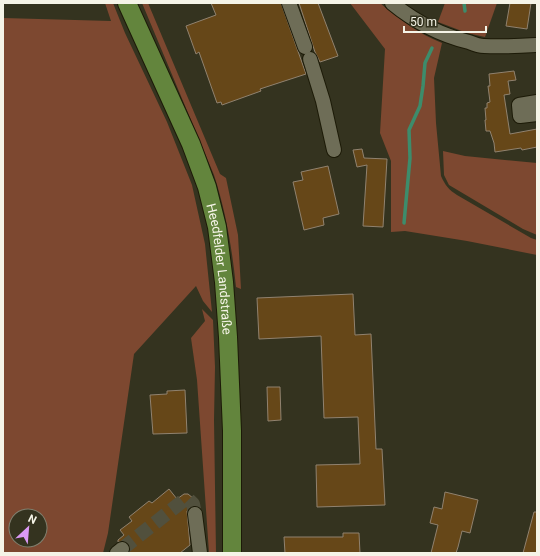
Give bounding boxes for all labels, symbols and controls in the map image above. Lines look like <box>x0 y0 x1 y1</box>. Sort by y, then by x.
scale bar <box>404 8 486 34</box>
text: 50 m <box>410 15 437 29</box>
street label: Heedfelder Landstraße <box>204 202 235 335</box>
north arrow <box>8 508 48 548</box>
text: N <box>26 512 39 527</box>

